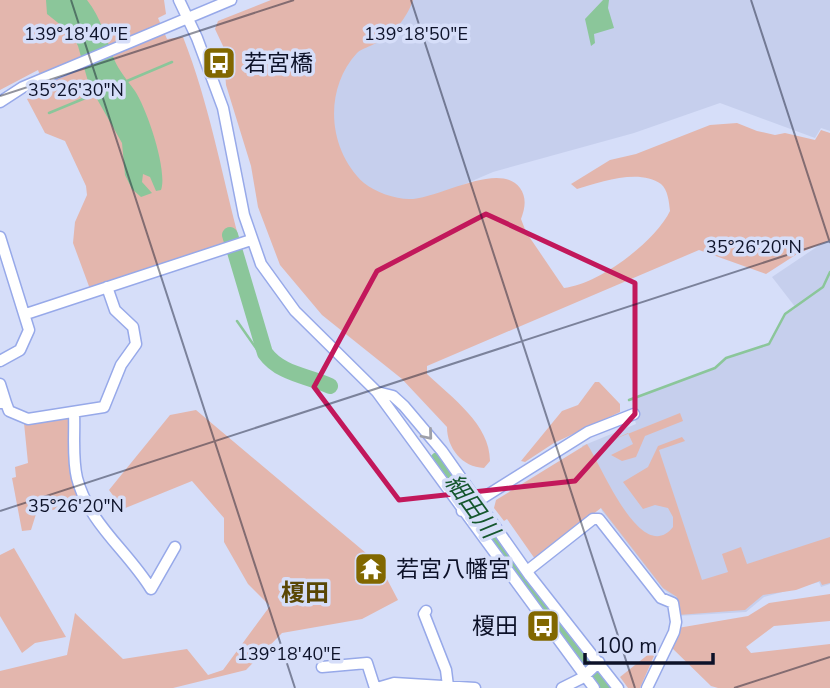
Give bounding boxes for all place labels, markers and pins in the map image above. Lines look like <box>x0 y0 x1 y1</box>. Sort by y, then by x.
bus stop icon: 若宮橋 <box>200 44 238 82</box>
place label: 若宮橋 <box>244 48 313 79</box>
temple icon: 若宮八幡宮 <box>352 550 390 588</box>
place label: 若宮八幡宮 <box>396 554 511 585</box>
bus stop icon: 榎田 <box>524 607 562 645</box>
place label: 榎田 <box>472 611 518 642</box>

